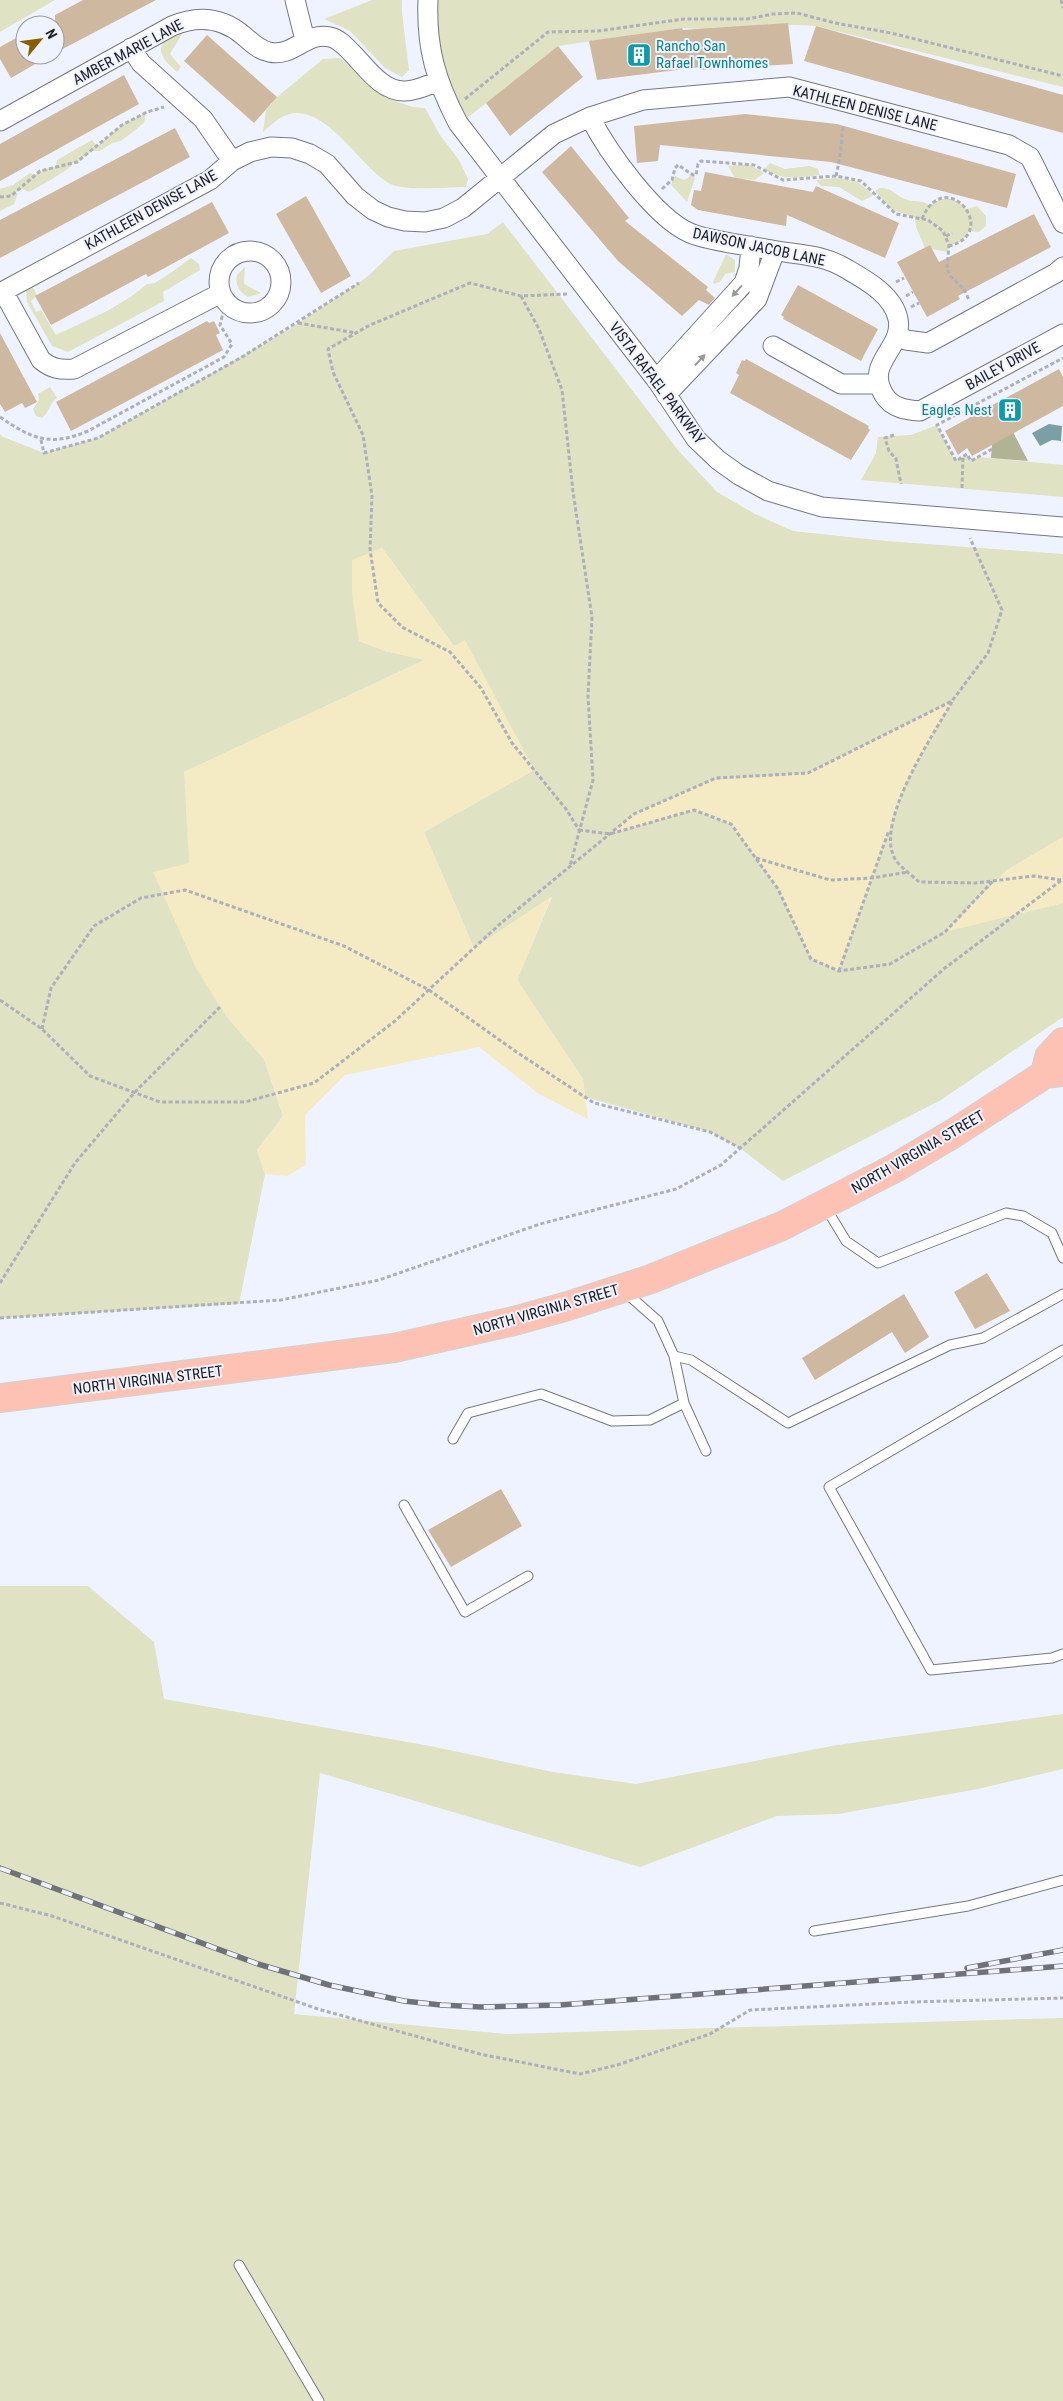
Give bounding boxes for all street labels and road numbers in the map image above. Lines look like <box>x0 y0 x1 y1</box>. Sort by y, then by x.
street label: AMBER MARIE LANE <box>70 15 186 89</box>
street label: KATHLEEN DENISE LANE <box>791 81 939 135</box>
street label: KATHLEEN DENISE LANE <box>82 166 220 254</box>
street label: DAWSON JACOB LANE <box>691 224 827 270</box>
street label: VISTA RAFAEL PARKWAY <box>605 319 709 447</box>
street label: BAILEY DRIVE <box>962 338 1044 394</box>
street label: NORTH VIRGINIA STREET <box>848 1106 988 1197</box>
street label: NORTH VIRGINIA STREET <box>471 1281 621 1339</box>
street label: NORTH VIRGINIA STREET <box>72 1362 224 1398</box>

